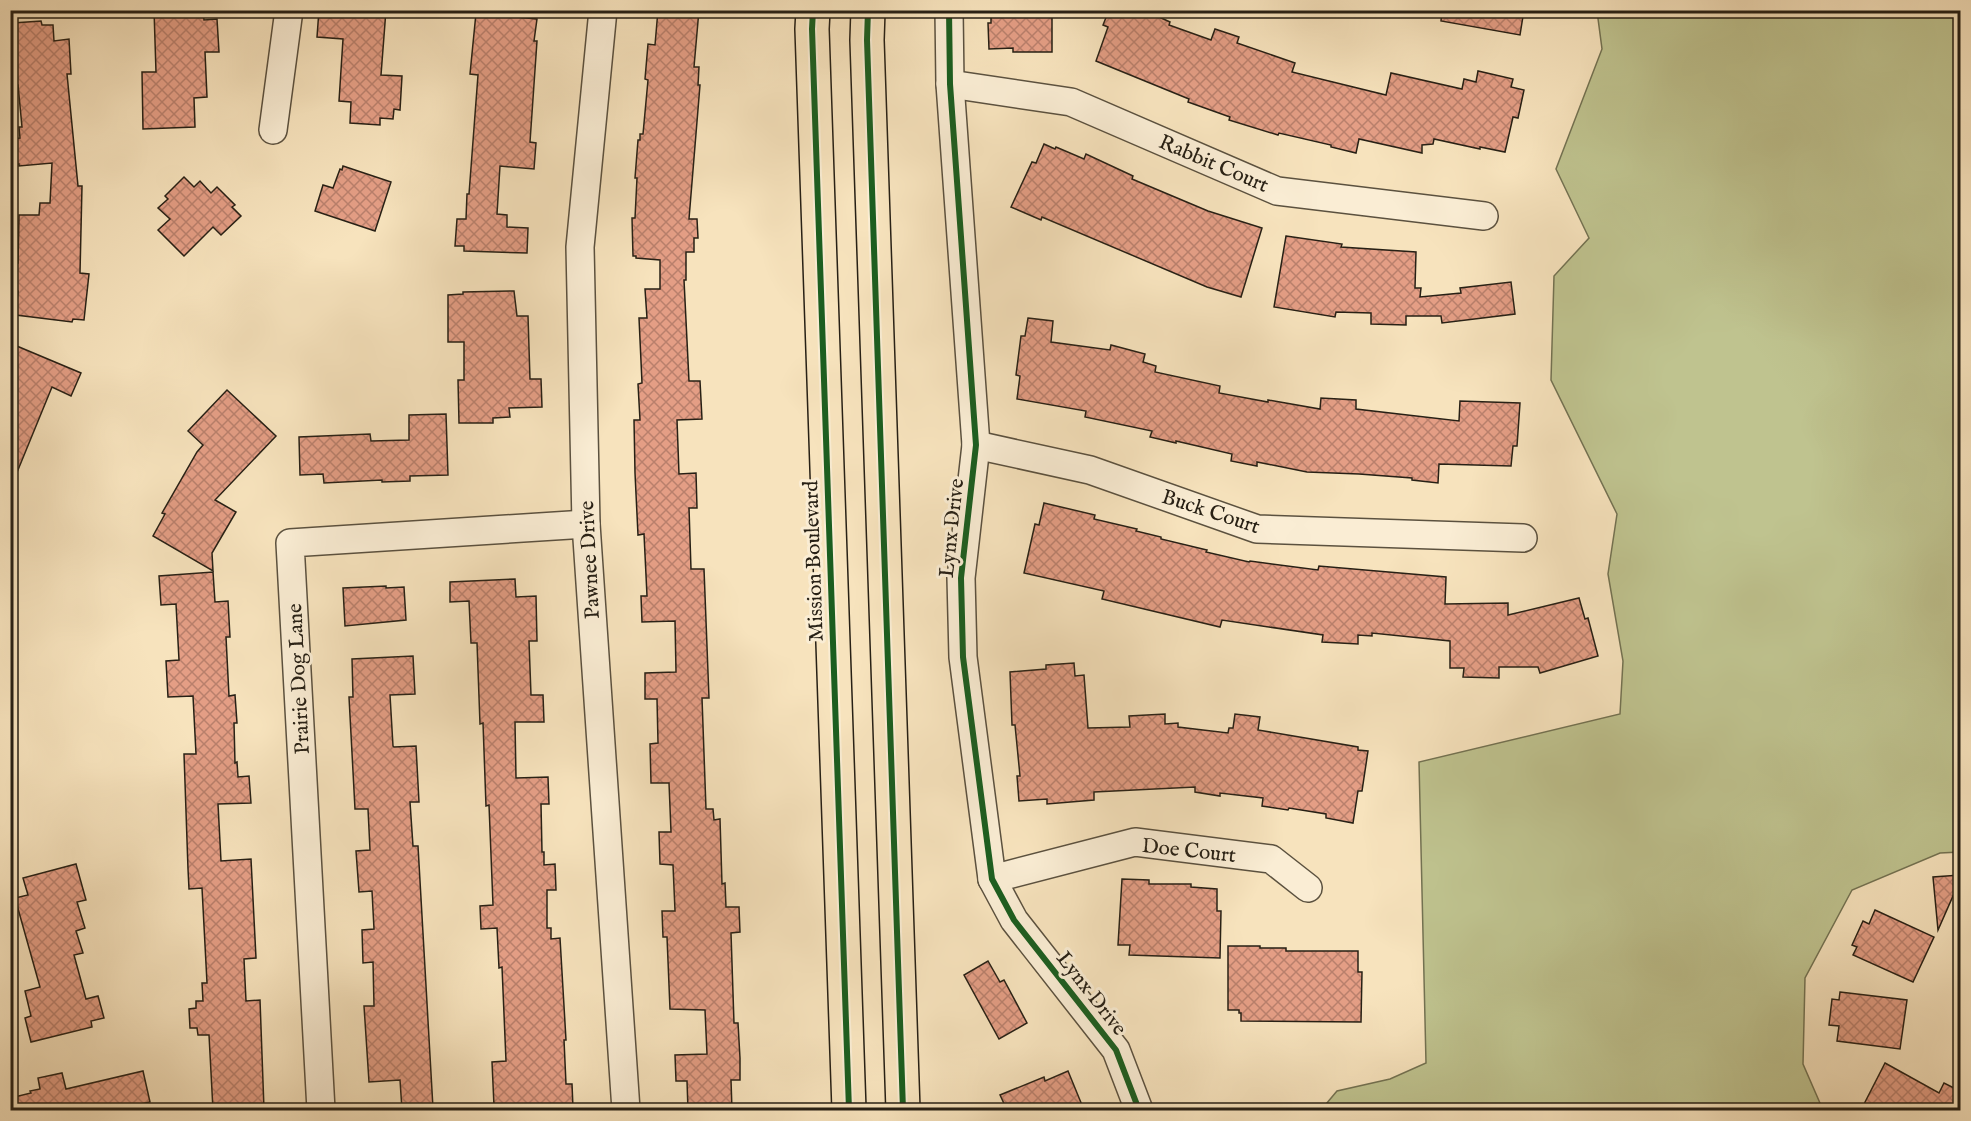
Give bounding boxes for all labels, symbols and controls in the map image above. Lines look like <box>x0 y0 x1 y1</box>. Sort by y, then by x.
street label: Rabbit Court <box>1154 129 1272 200</box>
street label: Lynx Drive <box>934 477 971 579</box>
street label: Mission Boulevard <box>798 479 831 642</box>
street label: Buck Court <box>1158 484 1263 541</box>
street label: Pawnee Drive <box>574 500 607 620</box>
street label: Prairie Dog Lane <box>282 602 317 755</box>
street label: Doe Court <box>1140 833 1237 870</box>
street label: Lynx Drive <box>1049 946 1132 1042</box>

